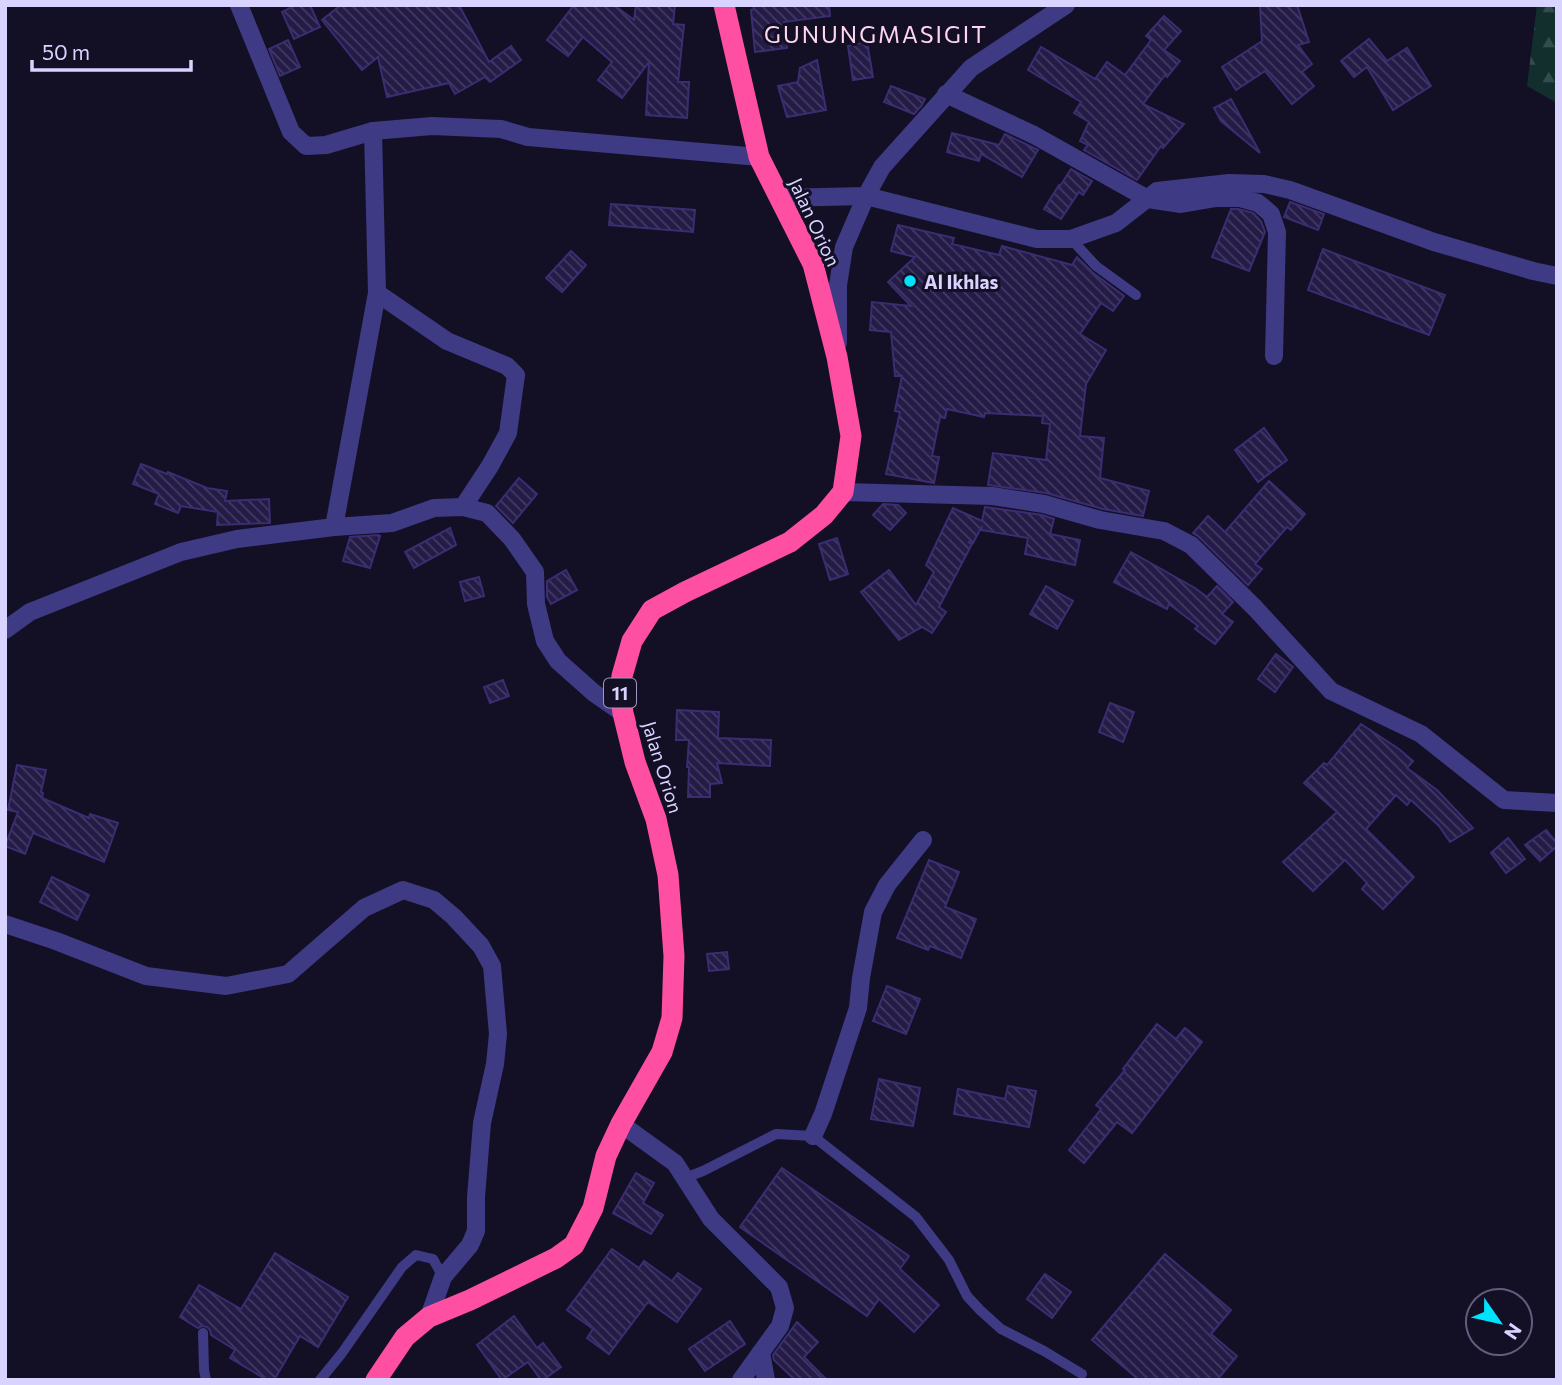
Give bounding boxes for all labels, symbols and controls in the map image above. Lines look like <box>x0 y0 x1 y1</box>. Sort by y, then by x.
district label: GUNUNGMASIGIT <box>764 20 988 48</box>
scale bar <box>32 28 191 72</box>
text: 50 m <box>42 39 90 64</box>
street label: Jalan Orion <box>785 174 845 270</box>
place label: Al Ikhlas <box>924 270 999 293</box>
marker: Al Ikhlas <box>902 273 918 289</box>
road number: 11 <box>604 678 636 708</box>
street label: Jalan Orion <box>638 718 688 816</box>
north arrow <box>1464 1287 1534 1357</box>
text: N <box>1500 1319 1527 1344</box>

